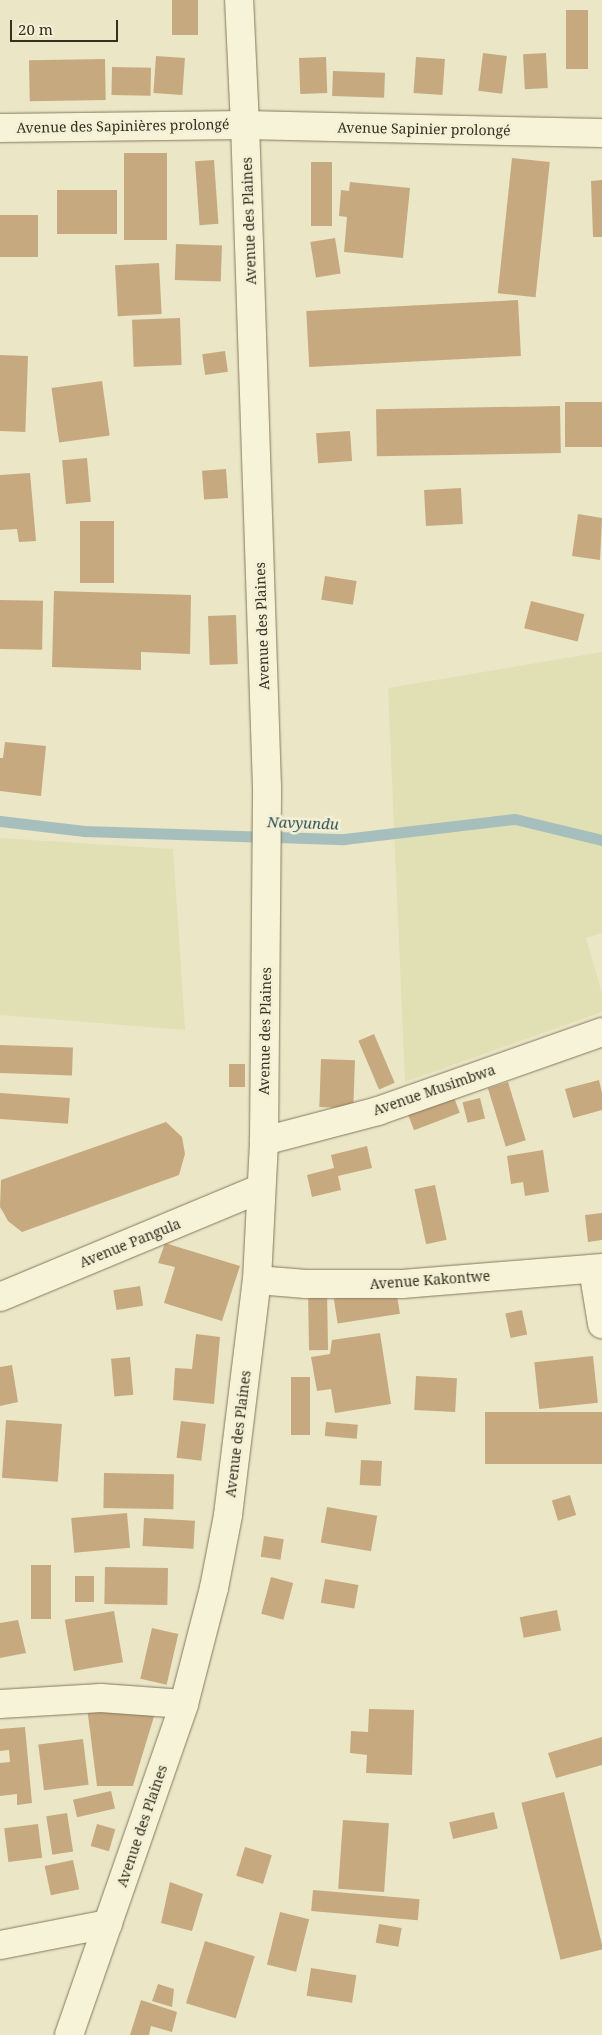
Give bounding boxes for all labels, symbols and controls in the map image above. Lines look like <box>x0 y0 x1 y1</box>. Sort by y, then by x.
scale bar <box>12 10 120 42</box>
text: 20 m <box>18 19 53 39</box>
street label: Avenue des Sapinières prolongé <box>16 116 230 136</box>
street label: Avenue Sapinier prolongé <box>337 119 511 139</box>
street label: Avenue des Plaines <box>238 157 260 285</box>
street label: Avenue des Plaines <box>251 562 273 690</box>
water label: Navyundu <box>267 813 339 833</box>
street label: Avenue des Plaines <box>255 967 275 1095</box>
street label: Avenue Musimbwa <box>371 1061 497 1119</box>
street label: Avenue Pangula <box>77 1215 183 1271</box>
street label: Avenue Kakontwe <box>369 1267 491 1293</box>
street label: Avenue des Plaines <box>222 1370 254 1498</box>
street label: Avenue des Plaines <box>113 1763 171 1889</box>

